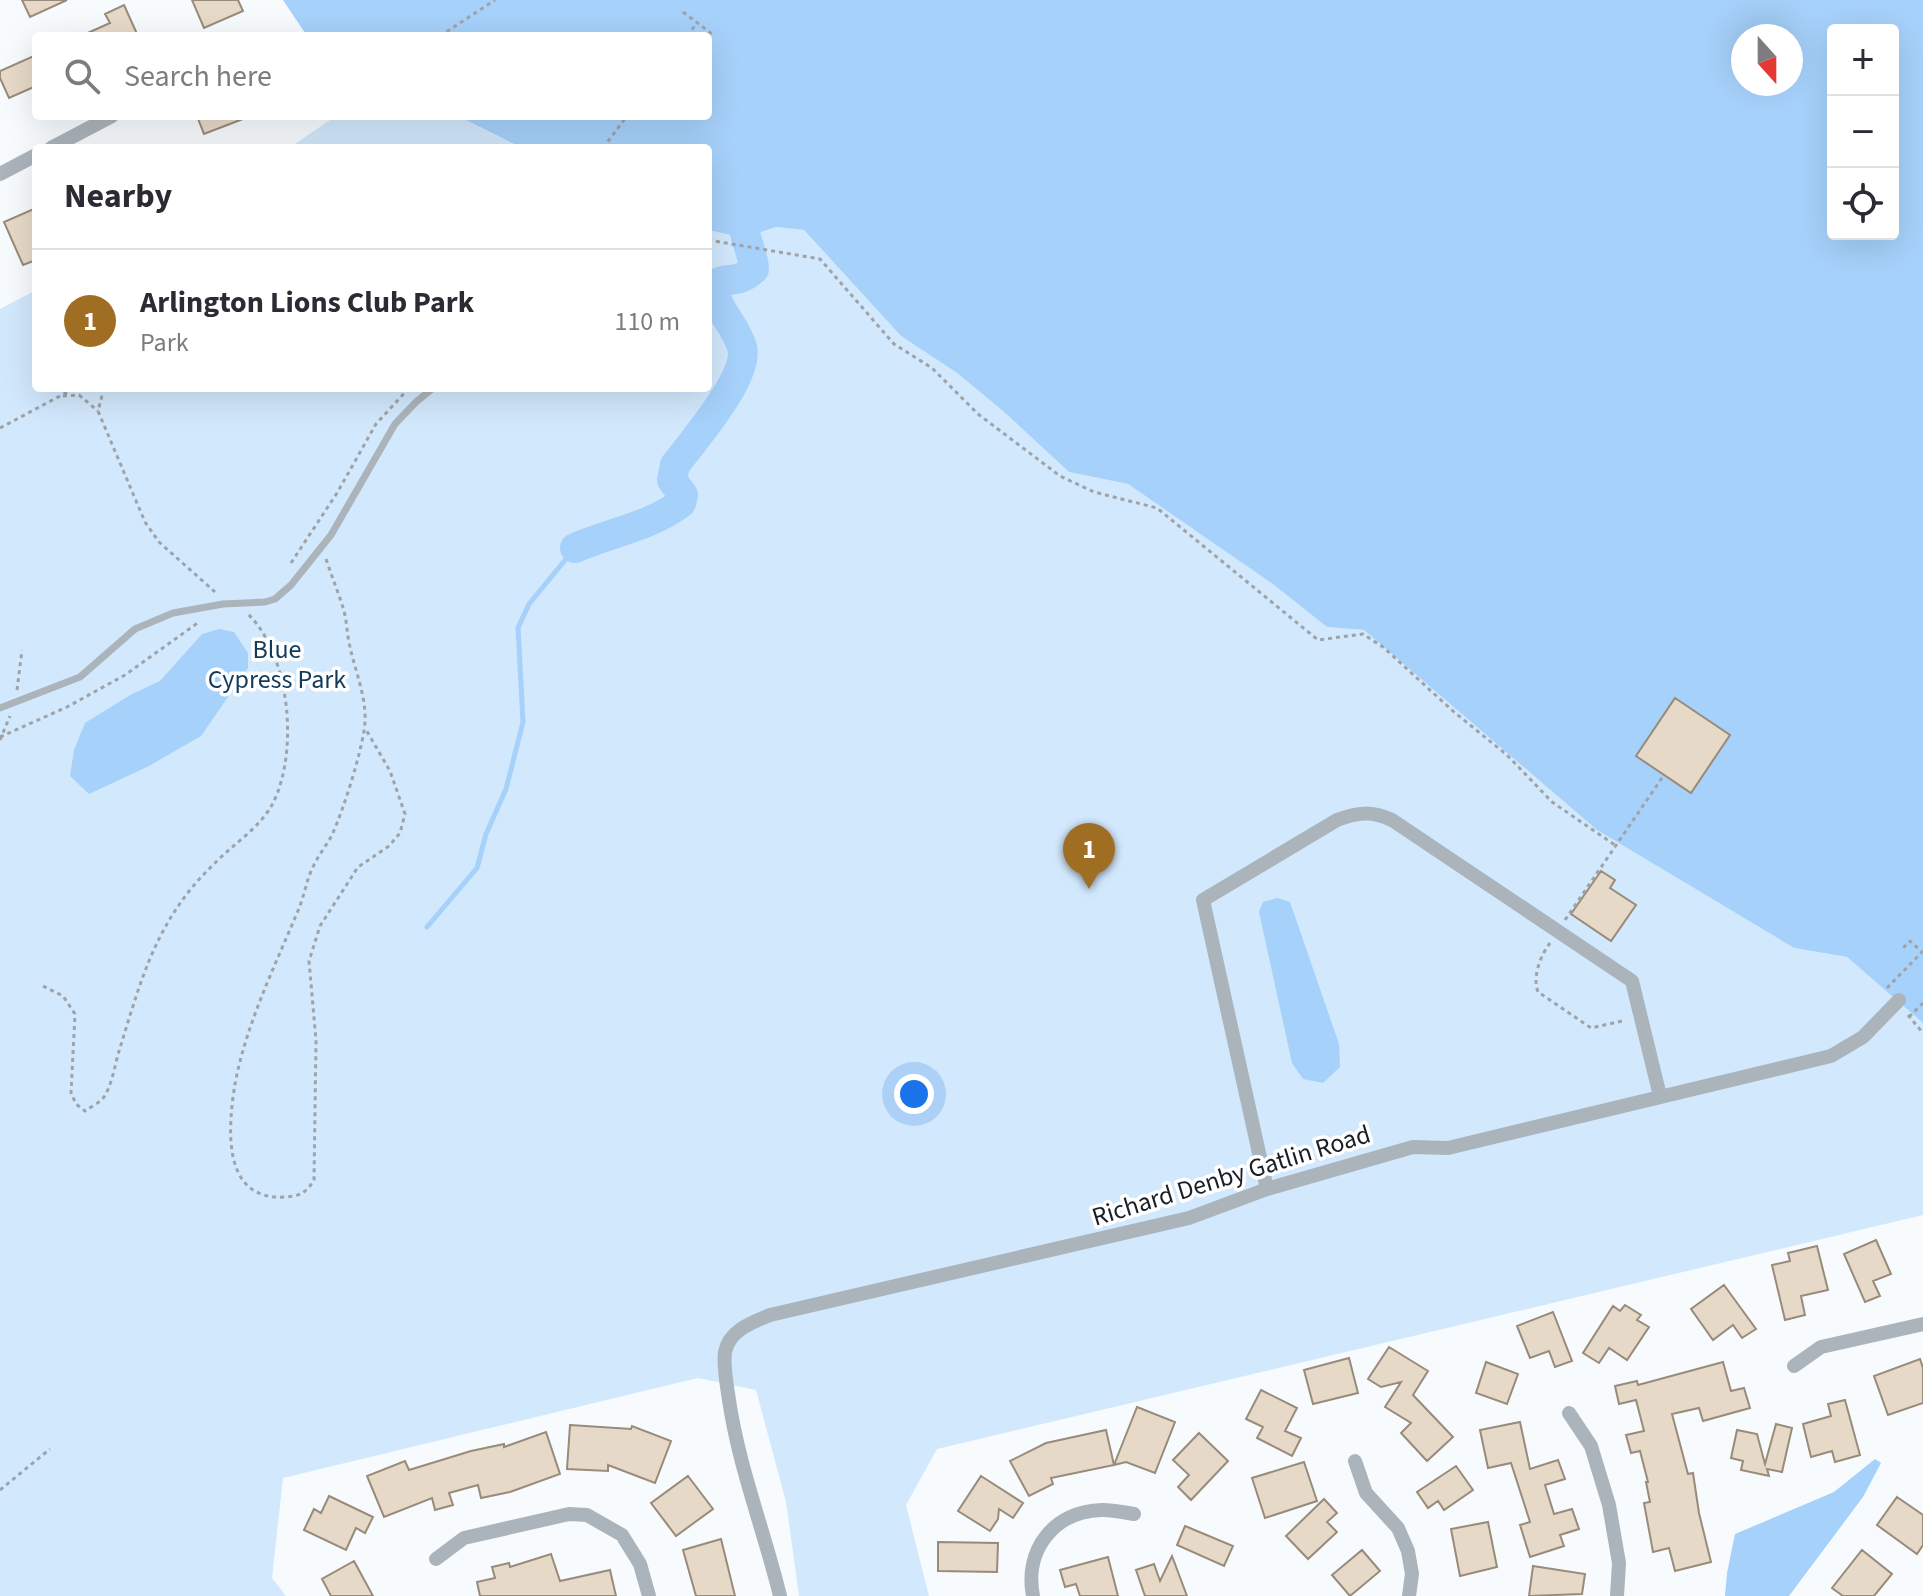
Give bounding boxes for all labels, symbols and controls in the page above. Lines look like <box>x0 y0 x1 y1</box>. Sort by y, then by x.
north arrow <box>1731 24 1803 96</box>
map controls <box>1827 24 1899 240</box>
button: + <box>1827 24 1899 96</box>
search box <box>32 32 712 120</box>
icon: search <box>60 54 104 98</box>
text: Search here <box>124 55 272 98</box>
button: − <box>1827 96 1899 168</box>
button: locate <box>1827 168 1899 240</box>
text: Nearby <box>64 172 172 221</box>
text: Arlington Lions Club Park <box>140 281 474 324</box>
text: 1 <box>83 303 97 340</box>
text: 110 m <box>614 303 680 340</box>
text: Park <box>140 324 189 361</box>
park label: Blue Cypress Park <box>208 631 346 698</box>
pin: 1 <box>1063 823 1115 889</box>
your location <box>894 1074 934 1114</box>
street label: Richard Denby Gatlin Road <box>1087 1116 1375 1235</box>

